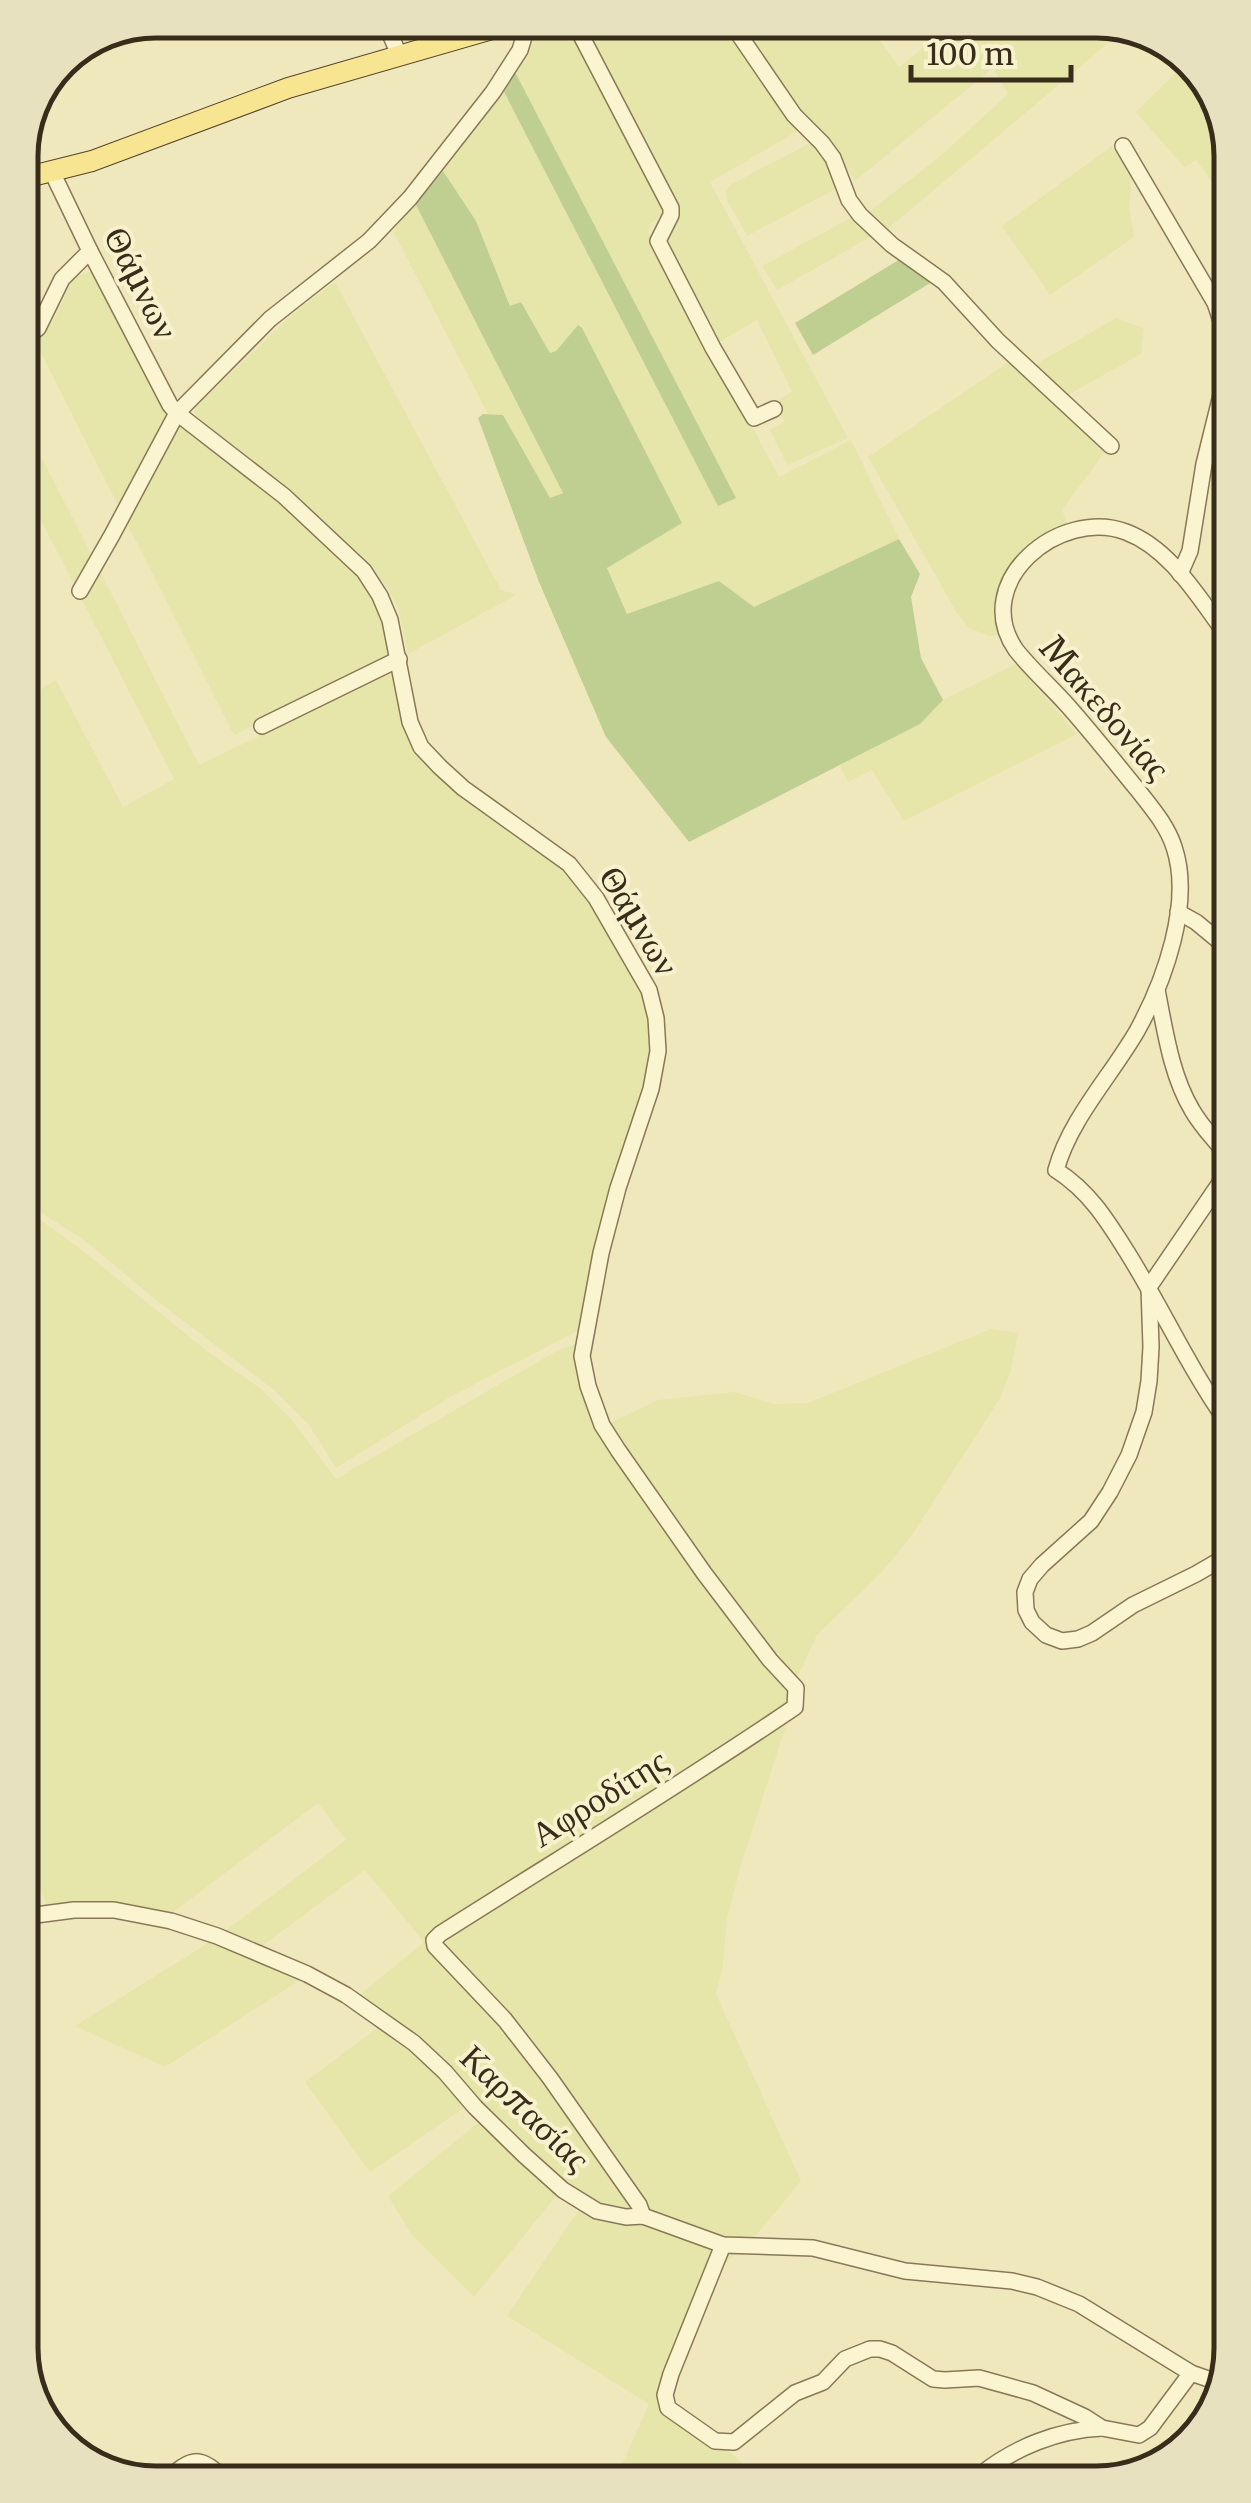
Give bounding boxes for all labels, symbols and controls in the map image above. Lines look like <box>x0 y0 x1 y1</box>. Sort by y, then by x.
scale bar <box>911 20 1071 82</box>
text: 100 m <box>926 35 1014 73</box>
street label: Θάμνων <box>94 219 188 347</box>
street label: Μακεδονίας <box>1030 627 1180 789</box>
street label: Θάμνων <box>589 858 689 984</box>
street label: Αφροδίτης <box>523 1739 675 1857</box>
street label: Καρπασίας <box>451 2035 599 2181</box>

